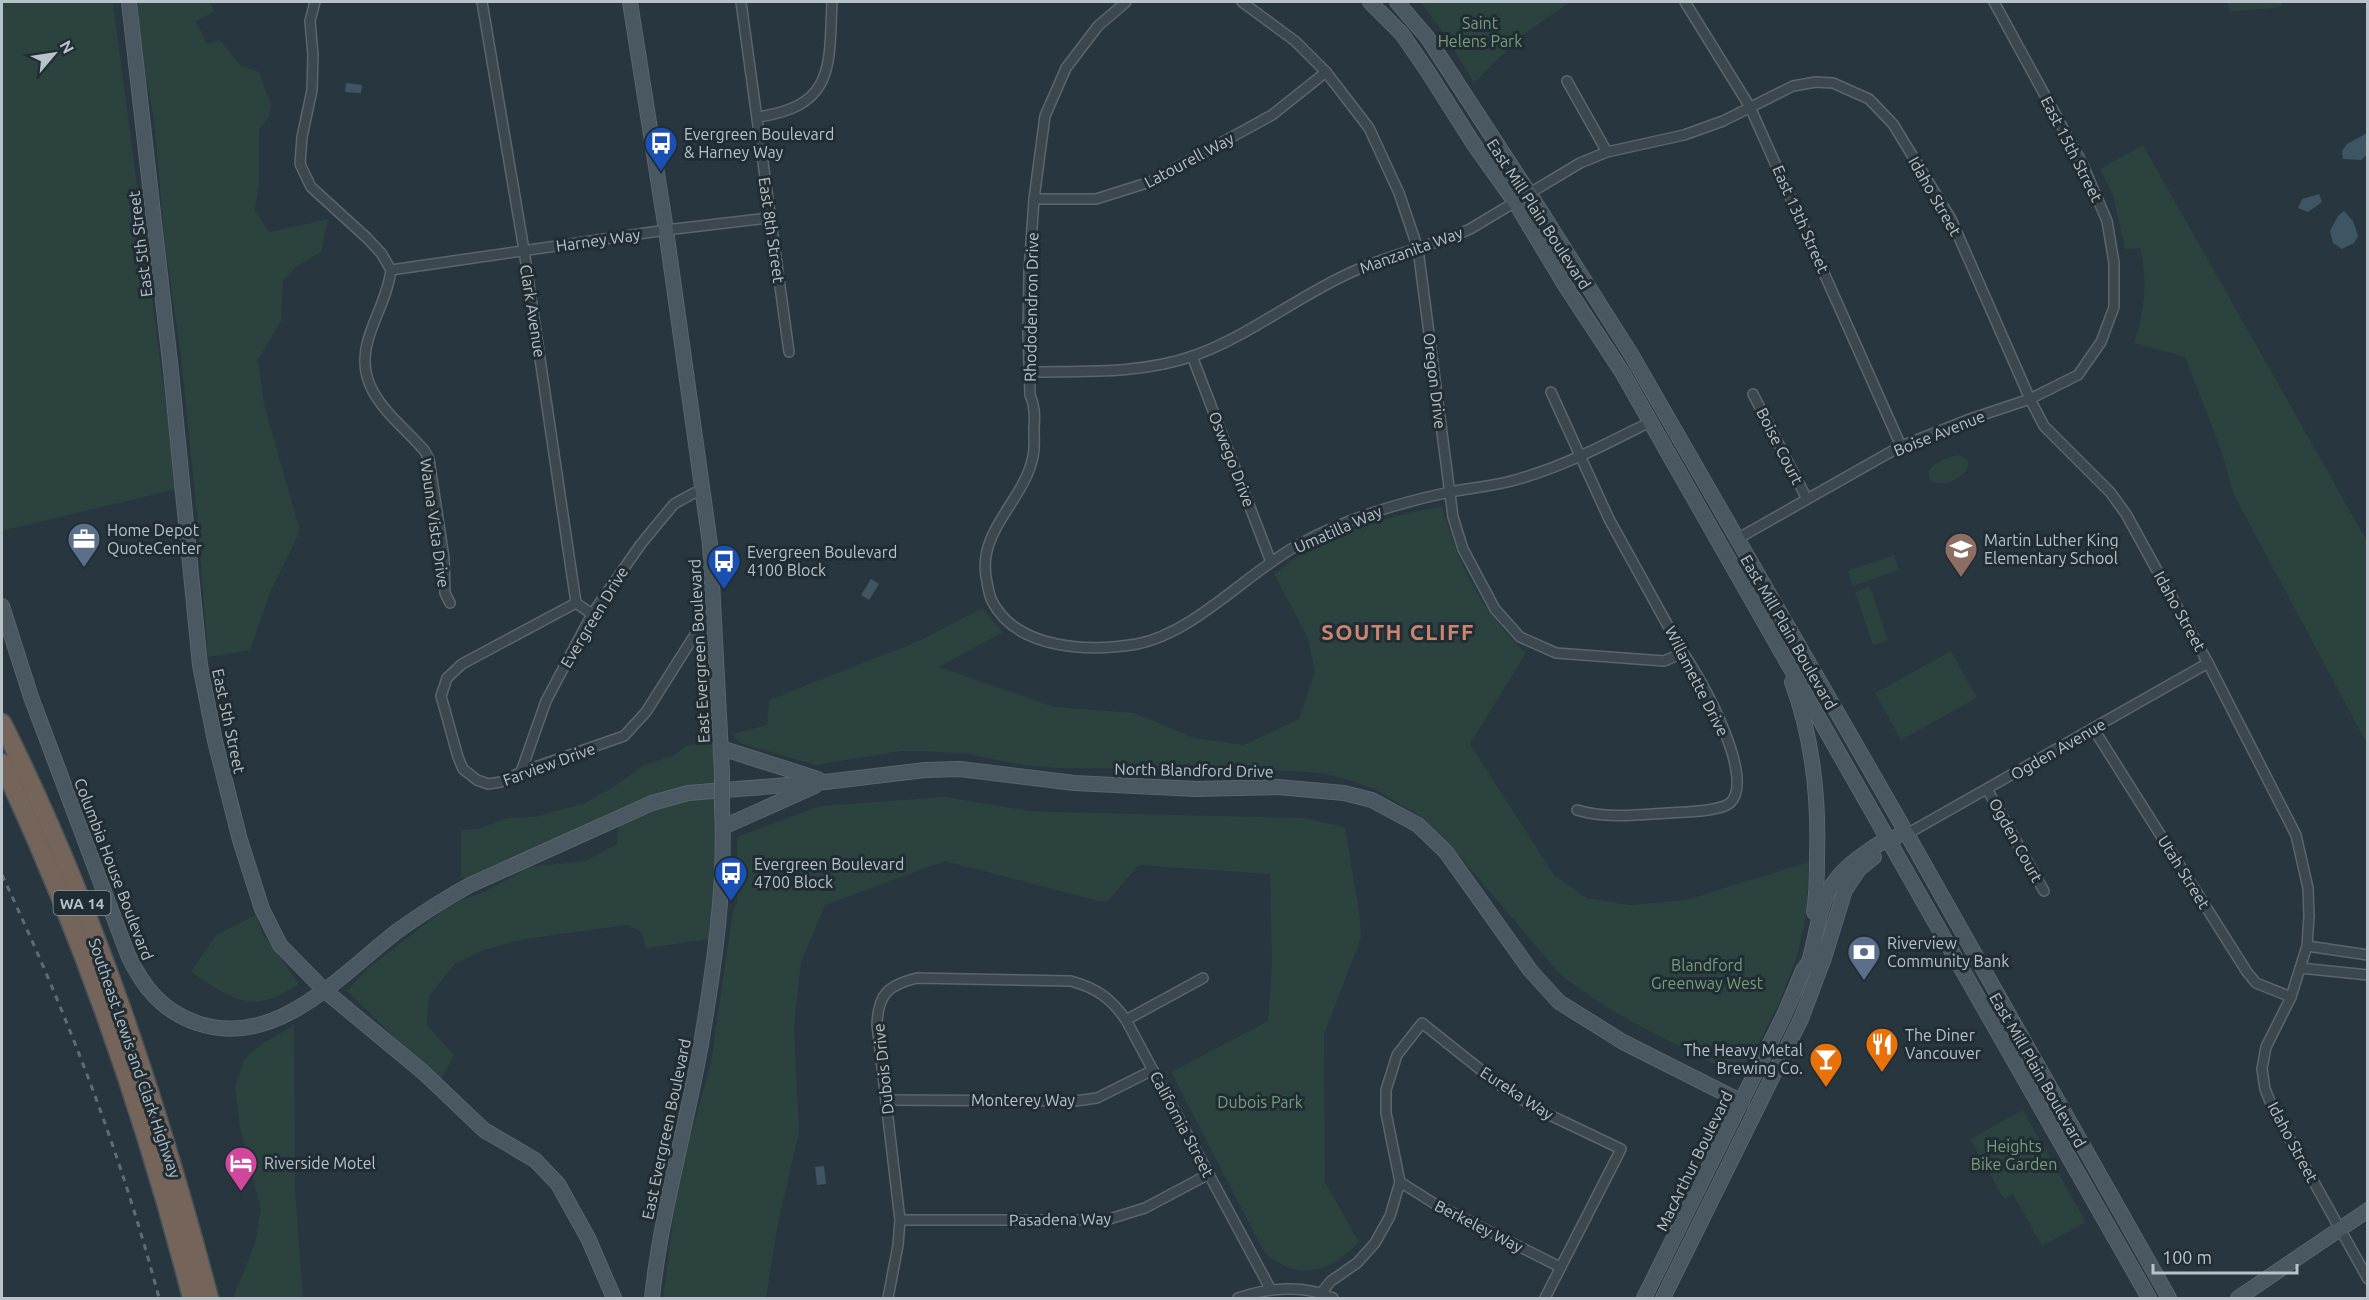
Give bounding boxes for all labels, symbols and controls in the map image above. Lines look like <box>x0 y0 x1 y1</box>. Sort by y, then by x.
park label: Saint Helens Park <box>1438 14 1522 50</box>
north arrow <box>24 24 84 84</box>
text: N <box>56 37 78 56</box>
street label: East 15th Street <box>2038 93 2107 205</box>
bus stop icon: Evergreen Boulevard & Harney Way <box>643 125 679 172</box>
place label: Evergreen Boulevard & Harney Way <box>684 125 834 161</box>
street label: Latourell Way <box>1141 129 1237 191</box>
street label: East Mill Plain Boulevard <box>1484 135 1594 293</box>
street label: Idaho Street <box>1905 153 1965 239</box>
street label: East 13th Street <box>1769 162 1833 276</box>
street label: East 8th Street <box>756 176 788 285</box>
street label: East 5th Street <box>124 189 155 298</box>
street label: Manzanita Way <box>1357 223 1465 277</box>
street label: Harney Way <box>555 225 642 255</box>
street label: Rhododendron Drive <box>1021 232 1041 382</box>
street label: Clark Avenue <box>517 263 549 359</box>
street label: Oregon Drive <box>1420 332 1450 430</box>
street label: Boise Court <box>1753 405 1807 488</box>
street label: Boise Avenue <box>1891 407 1987 459</box>
street label: Oswego Drive <box>1206 409 1258 509</box>
street label: Wauna Vista Drive <box>417 457 453 589</box>
street label: Umatilla Way <box>1291 502 1385 556</box>
office icon: Home Depot QuoteCenter <box>66 521 102 568</box>
place label: Home Depot QuoteCenter <box>107 521 202 557</box>
school or university icon: Martin Luther King Elementary School <box>1943 531 1979 578</box>
place label: Martin Luther King Elementary School <box>1984 531 2119 567</box>
bus stop icon: Evergreen Boulevard 4100 Block <box>706 543 742 590</box>
place label: Evergreen Boulevard 4100 Block <box>747 543 897 579</box>
street label: East Mill Plain Boulevard <box>1737 551 1841 713</box>
street label: East Evergreen Boulevard <box>685 558 713 744</box>
street label: Evergreen Drive <box>557 563 631 671</box>
street label: Idaho Street <box>2151 568 2210 655</box>
district label: SOUTH CLIFF <box>1321 619 1475 644</box>
street label: Willamette Drive <box>1661 623 1733 739</box>
street label: East 5th Street <box>209 667 249 776</box>
street label: Ogden Avenue <box>2007 715 2109 783</box>
street label: Farview Drive <box>500 739 598 789</box>
street label: North Blandford Drive <box>1114 760 1274 780</box>
street label: Columbia House Boulevard <box>71 775 157 963</box>
street label: Ogden Court <box>1986 795 2047 886</box>
street label: Utah Street <box>2154 832 2214 913</box>
bus stop icon: Evergreen Boulevard 4700 Block <box>713 855 749 902</box>
place label: Evergreen Boulevard 4700 Block <box>754 855 904 891</box>
road number: WA 14 <box>54 891 110 915</box>
bank icon: Riverview Community Bank <box>1846 934 1882 981</box>
place label: Riverview Community Bank <box>1887 934 2009 970</box>
street label: Southeast Lewis and Clark Highway <box>85 936 185 1180</box>
park label: Blandford Greenway West <box>1651 956 1764 992</box>
street label: East Mill Plain Boulevard <box>1986 989 2090 1151</box>
street label: Dubois Drive <box>869 1023 897 1115</box>
restaurant icon: The Diner Vancouver <box>1864 1026 1900 1073</box>
place label: The Diner Vancouver <box>1905 1026 1981 1062</box>
street label: East Evergreen Boulevard <box>638 1037 694 1221</box>
place label: The Heavy Metal Brewing Co. <box>1683 1041 1803 1077</box>
bar icon: The Heavy Metal Brewing Co. <box>1808 1041 1844 1088</box>
street label: Eureka Way <box>1477 1063 1557 1123</box>
street label: California Street <box>1147 1068 1218 1181</box>
street label: MacArthur Boulevard <box>1652 1088 1736 1234</box>
street label: Monterey Way <box>971 1091 1075 1109</box>
park label: Dubois Park <box>1217 1093 1303 1111</box>
street label: Idaho Street <box>2264 1099 2322 1186</box>
park label: Heights Bike Garden <box>1971 1137 2057 1173</box>
hotel icon: Riverside Motel <box>223 1145 259 1192</box>
place label: Riverside Motel <box>264 1154 376 1172</box>
street label: Berkeley Way <box>1432 1196 1526 1256</box>
street label: Pasadena Way <box>1009 1209 1112 1229</box>
scale bar <box>2153 1237 2297 1275</box>
text: 100 m <box>2162 1247 2212 1267</box>

